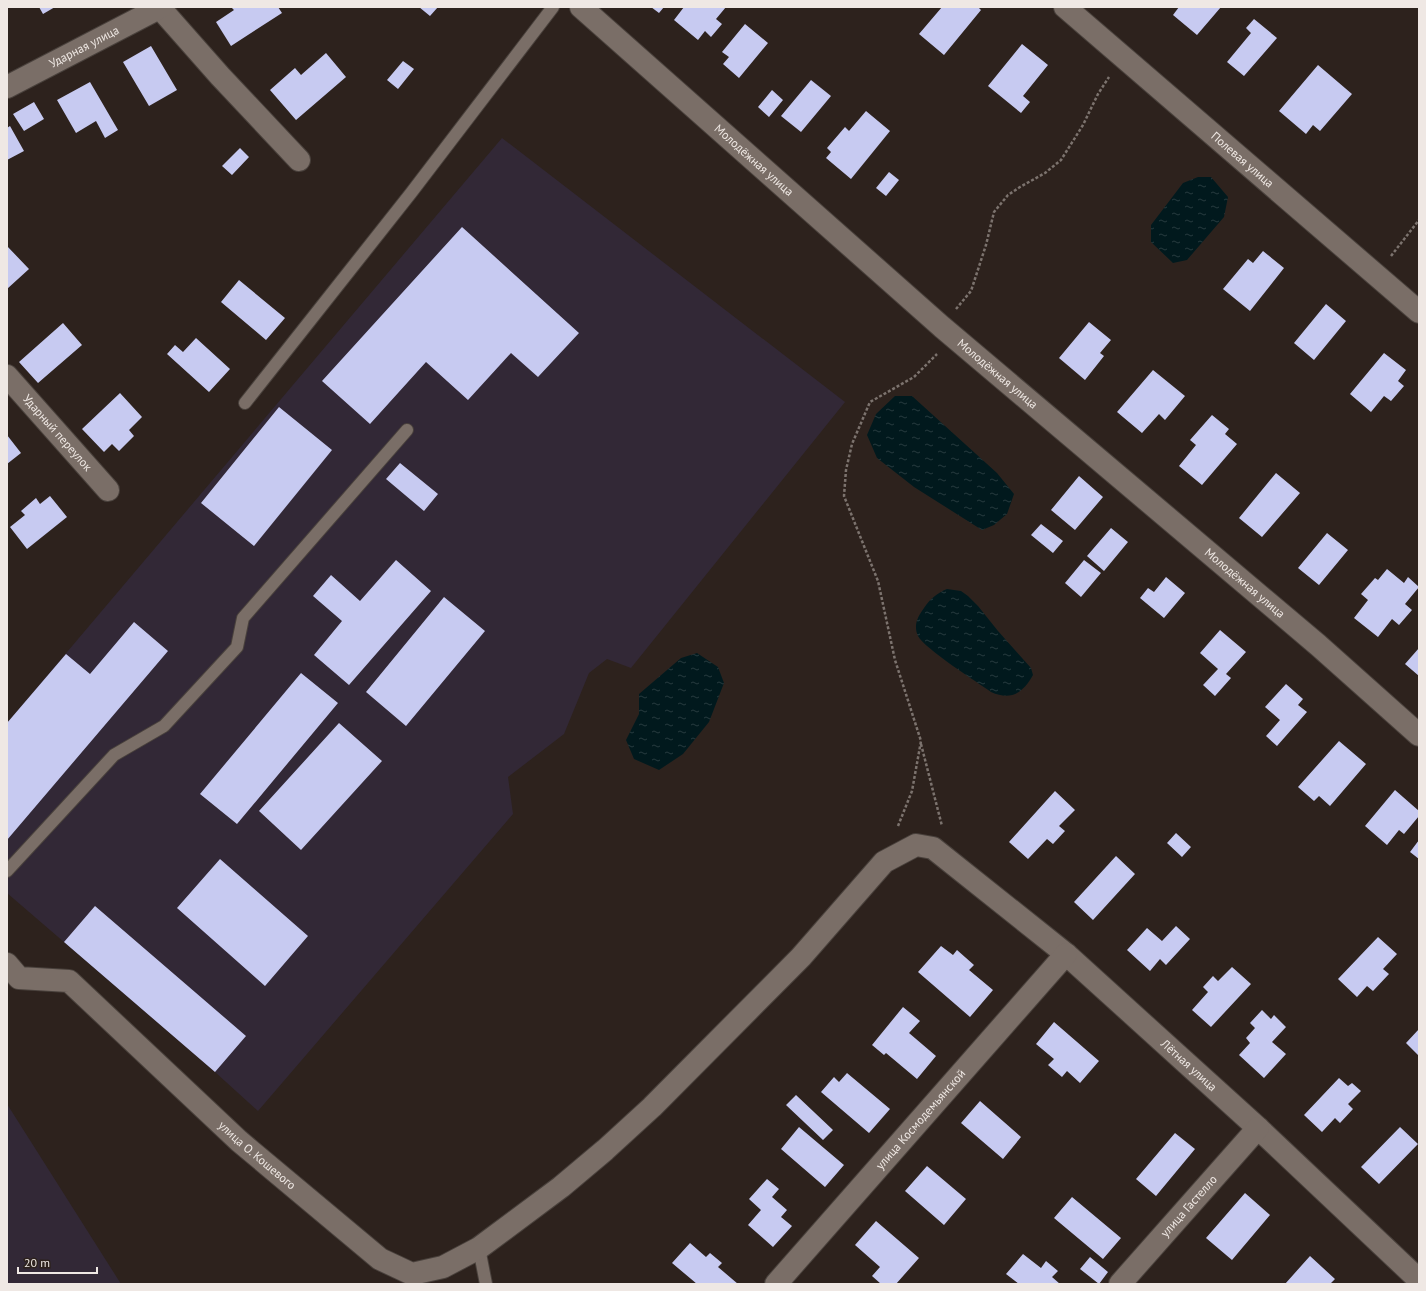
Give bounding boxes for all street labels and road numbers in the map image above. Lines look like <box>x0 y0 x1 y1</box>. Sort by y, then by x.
street label: Ударная улица <box>47 22 121 71</box>
street label: Молодёжная улица <box>712 121 797 199</box>
street label: Полевая улица <box>1208 128 1277 190</box>
street label: Молодёжная улица <box>954 335 1041 412</box>
street label: Ударный переулок <box>20 391 96 474</box>
street label: Молодёжная улица <box>1202 544 1288 621</box>
street label: Лётная улица <box>1157 1035 1220 1094</box>
street label: улица Космодемьянской <box>872 1066 968 1172</box>
street label: улица О. Кошевого <box>215 1118 299 1192</box>
street label: улица Гастелло <box>1157 1172 1220 1240</box>

